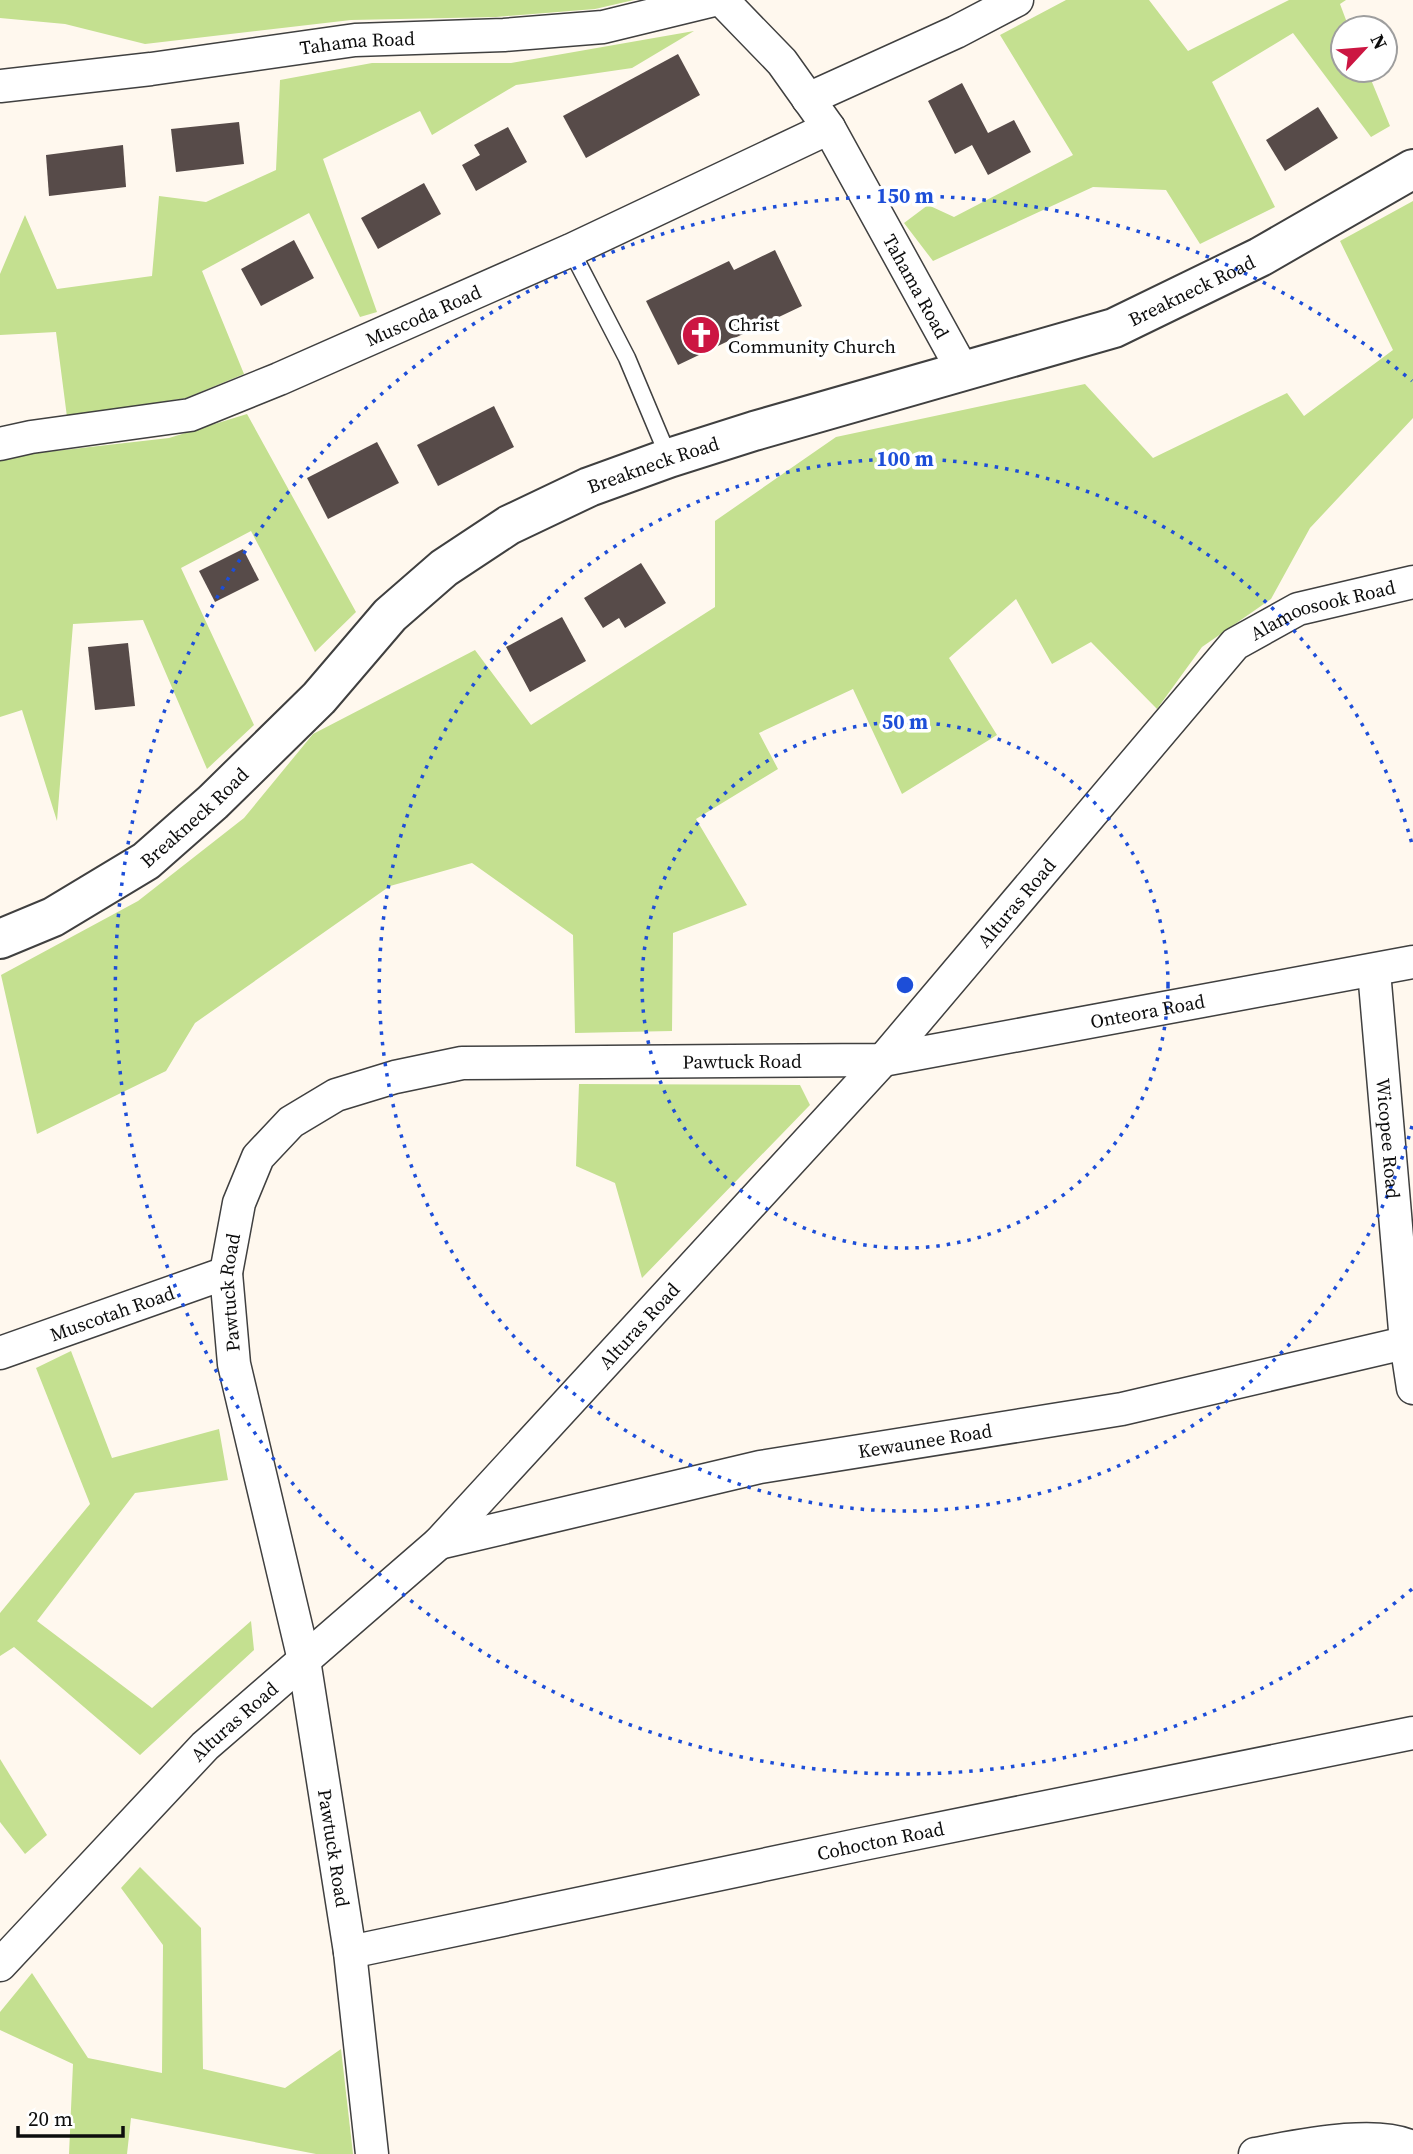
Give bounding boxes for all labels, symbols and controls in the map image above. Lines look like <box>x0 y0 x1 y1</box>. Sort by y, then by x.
north arrow <box>1329 14 1399 84</box>
street label: Tahama Road <box>298 25 415 61</box>
text: N <box>1365 30 1394 54</box>
text: 150 m <box>876 181 934 210</box>
street label: Tahama Road <box>877 229 956 343</box>
street label: Breakneck Road <box>1124 248 1259 332</box>
street label: Muscoda Road <box>361 278 485 352</box>
place label: Christ Community Church <box>728 311 896 359</box>
church icon: Christ Community Church <box>680 314 722 356</box>
street label: Breakneck Road <box>584 430 722 500</box>
text: 100 m <box>876 444 934 473</box>
street label: Alamoosook Road <box>1245 574 1398 646</box>
text: 50 m <box>882 707 928 736</box>
street label: Breakneck Road <box>135 761 254 873</box>
street label: Alturas Road <box>971 853 1061 953</box>
centre of rings <box>893 973 917 997</box>
street label: Onteora Road <box>1088 988 1207 1034</box>
street label: Pawtuck Road <box>682 1048 802 1074</box>
street label: Wicopee Road <box>1370 1077 1407 1200</box>
street label: Pawtuck Road <box>213 1231 246 1353</box>
street label: Alturas Road <box>592 1277 685 1375</box>
street label: Muscotah Road <box>46 1279 178 1347</box>
street label: Kewaunee Road <box>856 1417 994 1464</box>
street label: Alturas Road <box>184 1675 284 1767</box>
street label: Pawtuck Road <box>312 1787 356 1909</box>
street label: Cohocton Road <box>815 1815 946 1866</box>
scale bar <box>18 2094 122 2138</box>
text: 20 m <box>28 2104 73 2133</box>

